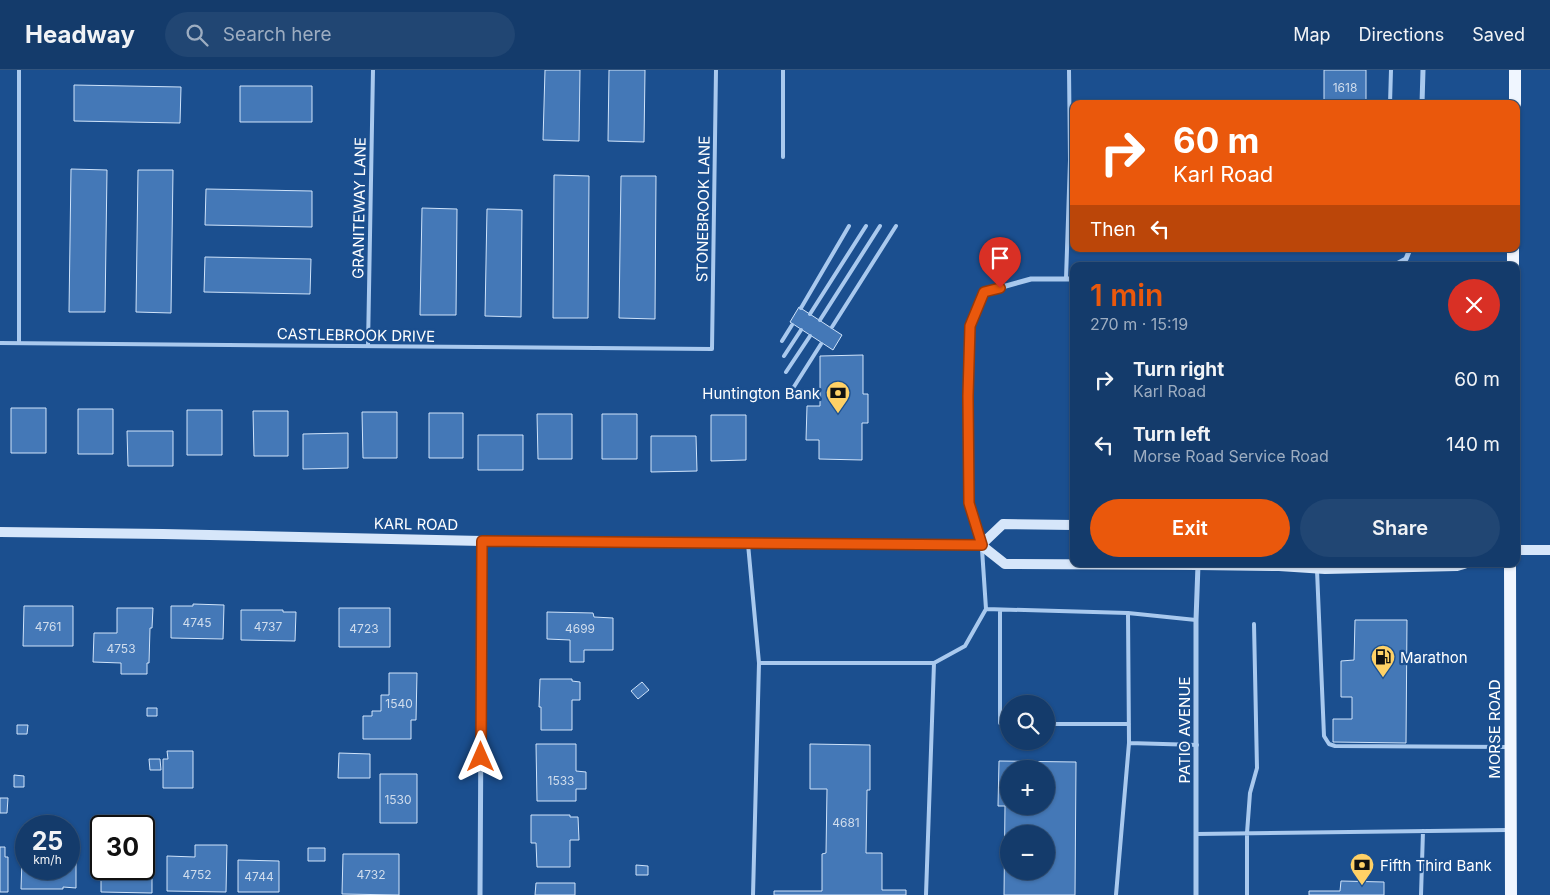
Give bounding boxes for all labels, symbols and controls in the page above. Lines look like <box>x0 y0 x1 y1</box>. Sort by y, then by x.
search box <box>165 12 515 57</box>
text: Headway <box>25 20 135 49</box>
icon: search <box>183 21 211 49</box>
text: Search here <box>223 23 331 46</box>
text: Map <box>1293 24 1331 45</box>
text: Directions <box>1359 24 1444 45</box>
text: Saved <box>1472 24 1525 45</box>
house number: 1618 <box>1333 80 1357 95</box>
text: 60 m <box>1173 119 1260 161</box>
icon: right <box>1090 120 1155 185</box>
street label: STONEBROOK LANE <box>692 136 714 282</box>
street label: GRANITEWAY LANE <box>348 137 370 279</box>
text: Karl Road <box>1173 161 1273 187</box>
icon: left <box>1146 215 1174 243</box>
text: Then <box>1090 218 1136 241</box>
pin <box>979 237 1021 288</box>
icon: arrive <box>986 244 1014 272</box>
text: 1 min <box>1090 277 1163 313</box>
button: close <box>1448 279 1500 331</box>
text: 270 m · 15:19 <box>1090 314 1188 334</box>
street label: CASTLEBROOK DRIVE <box>277 324 435 346</box>
text: Turn right <box>1133 358 1224 381</box>
icon: right <box>1090 366 1118 394</box>
text: 60 m <box>1454 368 1500 391</box>
bank icon: Huntington Bank <box>825 380 851 414</box>
text: Karl Road <box>1133 381 1206 401</box>
place label: Huntington Bank <box>702 384 821 403</box>
text: Turn left <box>1133 423 1211 446</box>
icon: left <box>1090 431 1118 459</box>
text: 140 m <box>1446 433 1500 456</box>
text: Morse Road Service Road <box>1133 446 1329 466</box>
button: Exit <box>1090 499 1290 557</box>
button: Share <box>1300 499 1500 557</box>
street label: KARL ROAD <box>374 514 458 534</box>
house number: 4745 <box>183 615 211 630</box>
house number: 4761 <box>35 619 61 634</box>
house number: 4737 <box>254 619 282 634</box>
house number: 4723 <box>349 621 379 636</box>
house number: 4699 <box>565 621 595 636</box>
house number: 4753 <box>106 641 136 656</box>
fuel station icon: Marathon <box>1370 644 1396 678</box>
place label: Marathon <box>1400 648 1468 667</box>
street label: PATIO AVENUE <box>1175 676 1194 784</box>
street label: MORSE ROAD <box>1485 679 1504 779</box>
map controls <box>1000 695 1055 880</box>
button: search <box>1000 695 1055 750</box>
house number: 1540 <box>385 696 413 711</box>
position arrow <box>454 730 506 782</box>
button: + <box>1000 760 1055 815</box>
house number: 1533 <box>548 773 575 788</box>
house number: 1530 <box>384 792 412 807</box>
speed limit sign: 30 <box>90 815 155 880</box>
house number: 4681 <box>832 815 860 830</box>
button: − <box>1000 825 1055 880</box>
text: 25 <box>32 826 63 856</box>
text: km/h <box>33 852 62 867</box>
bank icon: Fifth Third Bank <box>1349 852 1375 886</box>
place label: Fifth Third Bank <box>1380 856 1493 875</box>
house number: 4752 <box>182 867 212 882</box>
house number: 4732 <box>356 867 386 882</box>
house number: 4744 <box>244 869 274 884</box>

